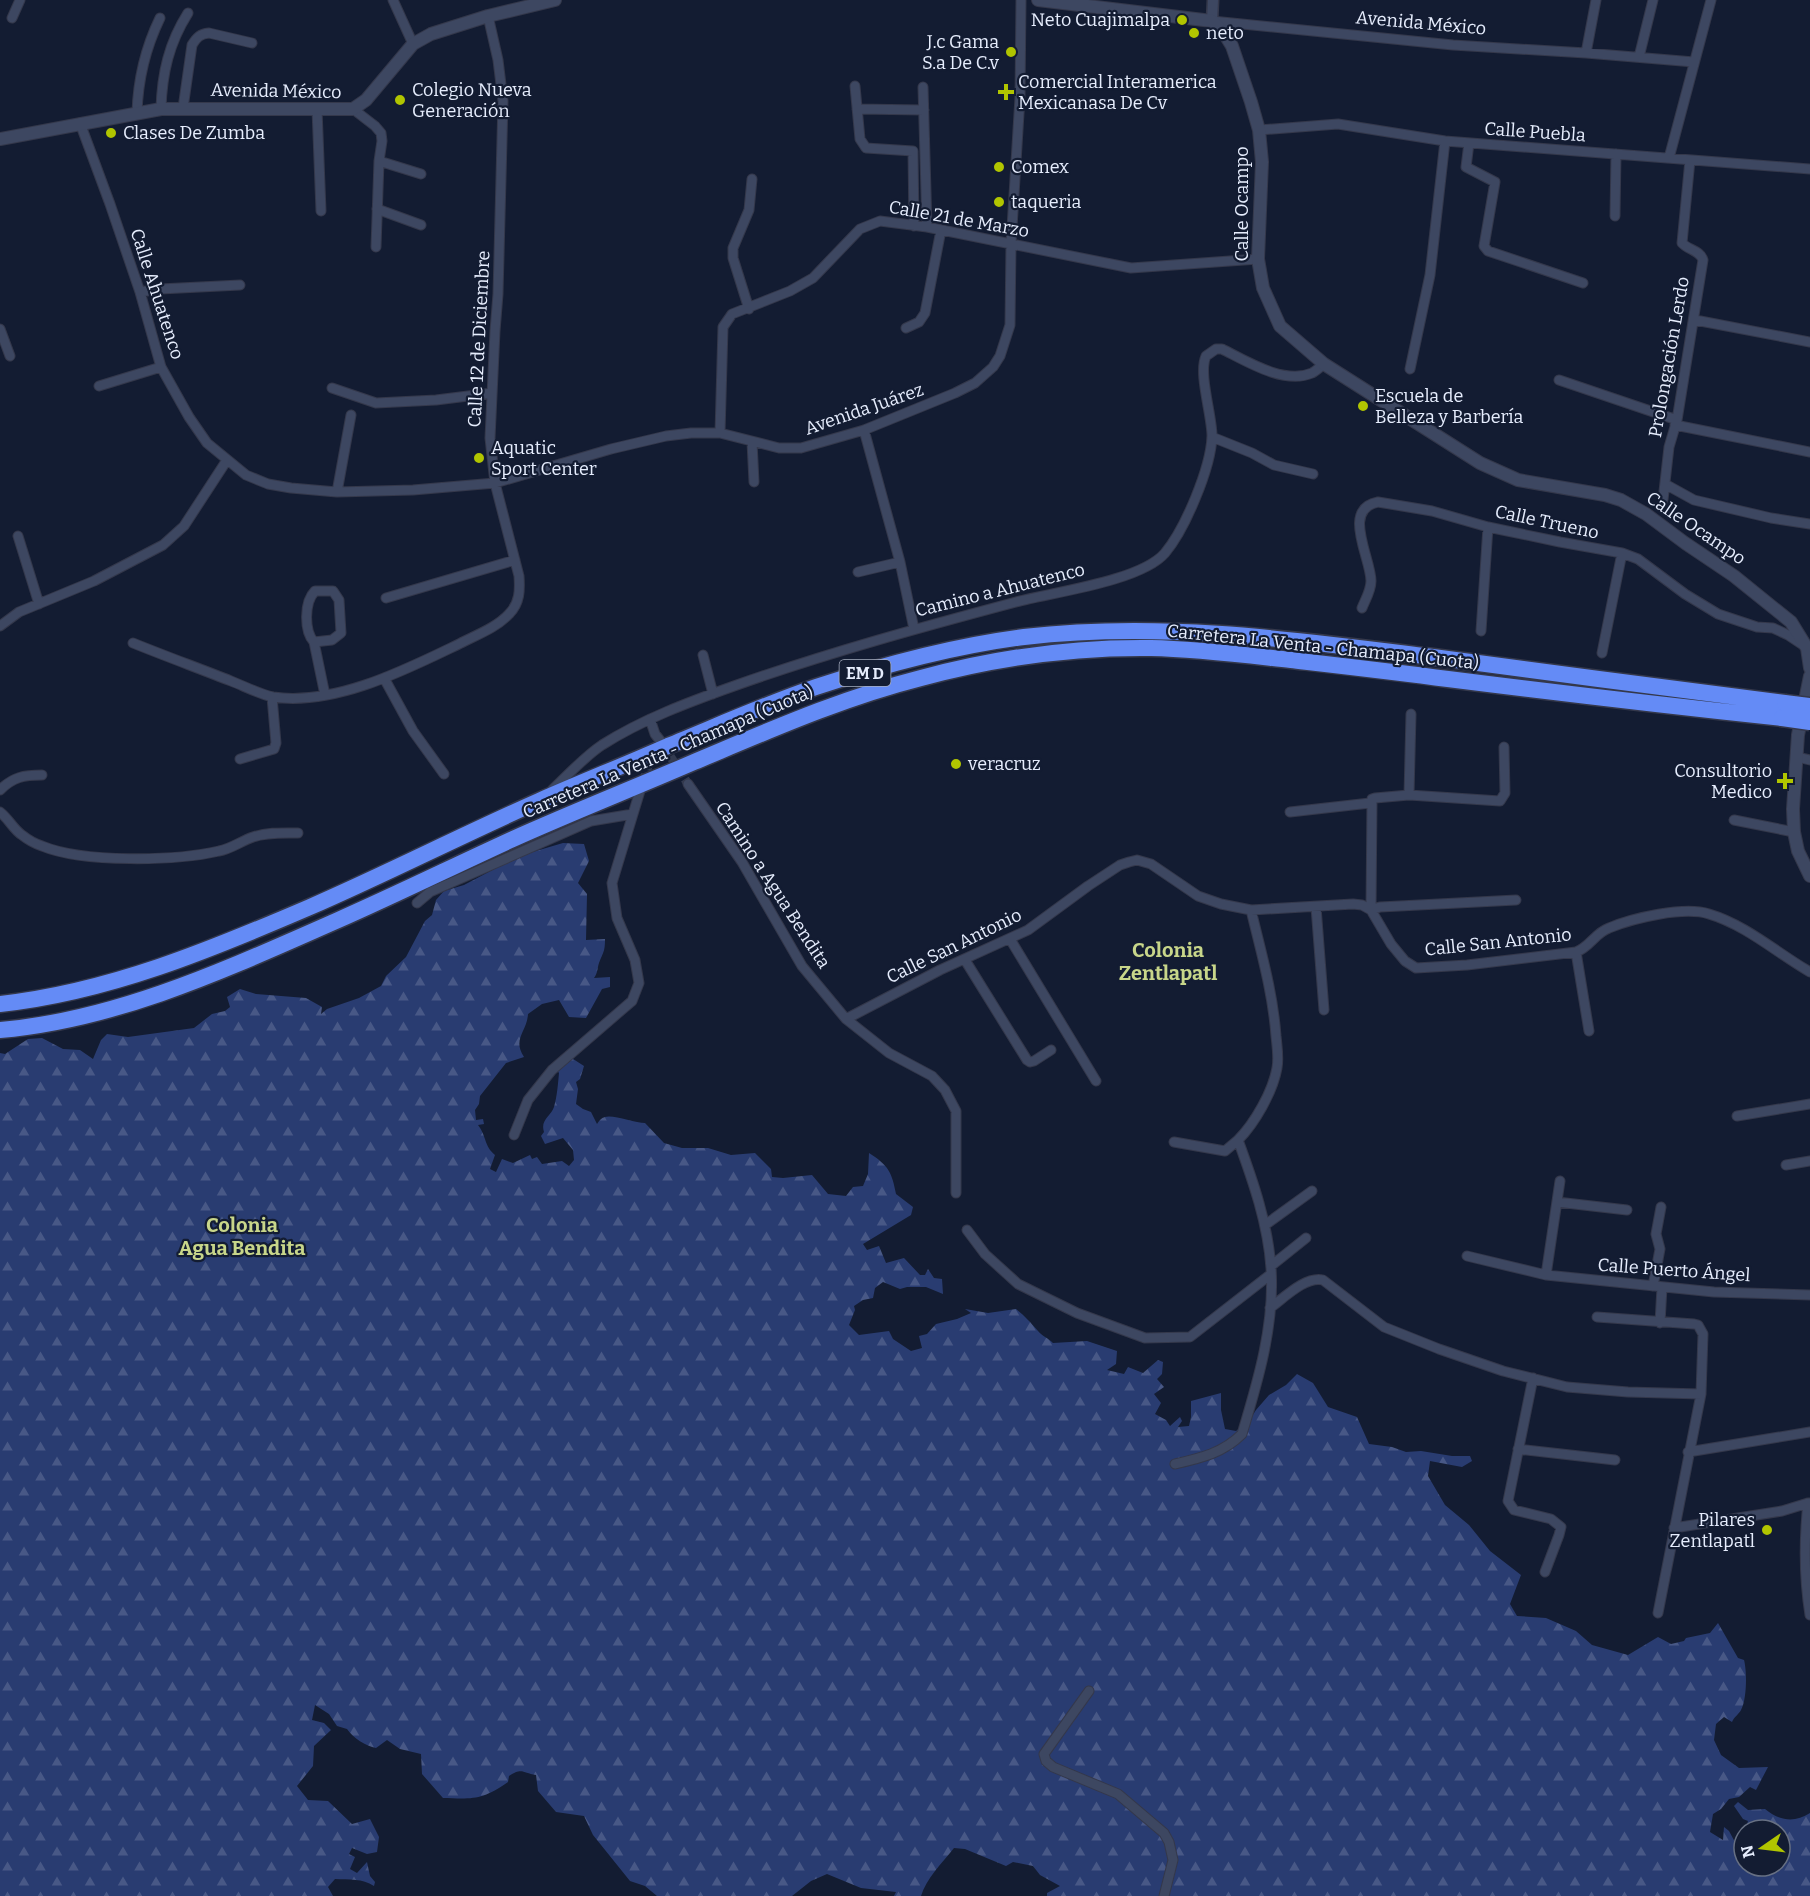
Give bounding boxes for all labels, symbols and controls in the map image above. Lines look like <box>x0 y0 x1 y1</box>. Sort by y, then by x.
street label: Avenida México <box>1355 6 1487 40</box>
place label: Neto Cuajimalpa <box>1031 9 1170 31</box>
marker: Neto Cuajimalpa <box>1175 13 1189 27</box>
place label: neto <box>1206 22 1244 44</box>
marker: neto <box>1187 26 1201 40</box>
place label: J.c Gama S.a De C.v <box>922 31 999 74</box>
marker: J.c Gama S.a De C.v <box>1004 45 1018 59</box>
place label: Comercial Interamerica Mexicanasa De Cv <box>1018 71 1217 114</box>
street label: Avenida México <box>210 79 342 103</box>
place label: Colegio Nueva Generación <box>412 79 532 122</box>
marker: Comercial Interamerica Mexicanasa De Cv <box>999 85 1013 99</box>
marker: Colegio Nueva Generación <box>393 93 407 107</box>
street label: Calle Puebla <box>1484 117 1587 147</box>
place label: Clases De Zumba <box>123 122 265 144</box>
marker: Clases De Zumba <box>104 126 118 140</box>
street label: Calle Ocampo <box>1231 146 1253 262</box>
place label: Comex <box>1011 156 1069 178</box>
marker: Comex <box>992 160 1006 174</box>
place label: taqueria <box>1011 191 1081 213</box>
marker: taqueria <box>992 195 1006 209</box>
street label: Calle 21 de Marzo <box>887 196 1031 242</box>
street label: Calle Ahuatenco <box>125 226 189 362</box>
street label: Calle 12 de Diciembre <box>463 250 495 428</box>
street label: Prolongación Lerdo <box>1644 275 1694 439</box>
street label: Avenida Juárez <box>802 378 926 440</box>
place label: Escuela de Belleza y Barbería <box>1375 385 1523 428</box>
marker: Escuela de Belleza y Barbería <box>1356 399 1370 413</box>
place label: Aquatic Sport Center <box>491 437 597 480</box>
marker: Aquatic Sport Center <box>472 451 486 465</box>
street label: Calle Ocampo <box>1642 487 1750 569</box>
street label: Calle Trueno <box>1493 500 1601 544</box>
street label: Camino a Ahuatenco <box>913 558 1087 622</box>
street label: Carretera La Venta - Chamapa (Cuota) <box>1166 620 1480 674</box>
road number: EM D <box>840 660 890 686</box>
street label: Carretera La Venta - Chamapa (Cuota) <box>519 681 817 823</box>
place label: veracruz <box>967 753 1041 775</box>
marker: veracruz <box>949 757 963 771</box>
place label: Consultorio Medico <box>1674 760 1772 803</box>
marker: Consultorio Medico <box>1776 772 1794 790</box>
street label: Camino a Agua Bendita <box>711 798 835 973</box>
street label: Calle San Antonio <box>883 904 1025 988</box>
street label: Calle San Antonio <box>1423 923 1573 961</box>
district label: Colonia Zentlapatl <box>1119 938 1217 985</box>
district label: Colonia Agua Bendita <box>179 1213 305 1260</box>
street label: Calle Puerto Ángel <box>1597 1254 1751 1286</box>
place label: Pilares Zentlapatl <box>1670 1509 1755 1552</box>
marker: Pilares Zentlapatl <box>1760 1523 1774 1537</box>
north arrow <box>1732 1818 1792 1878</box>
text: N <box>1737 1843 1759 1860</box>

